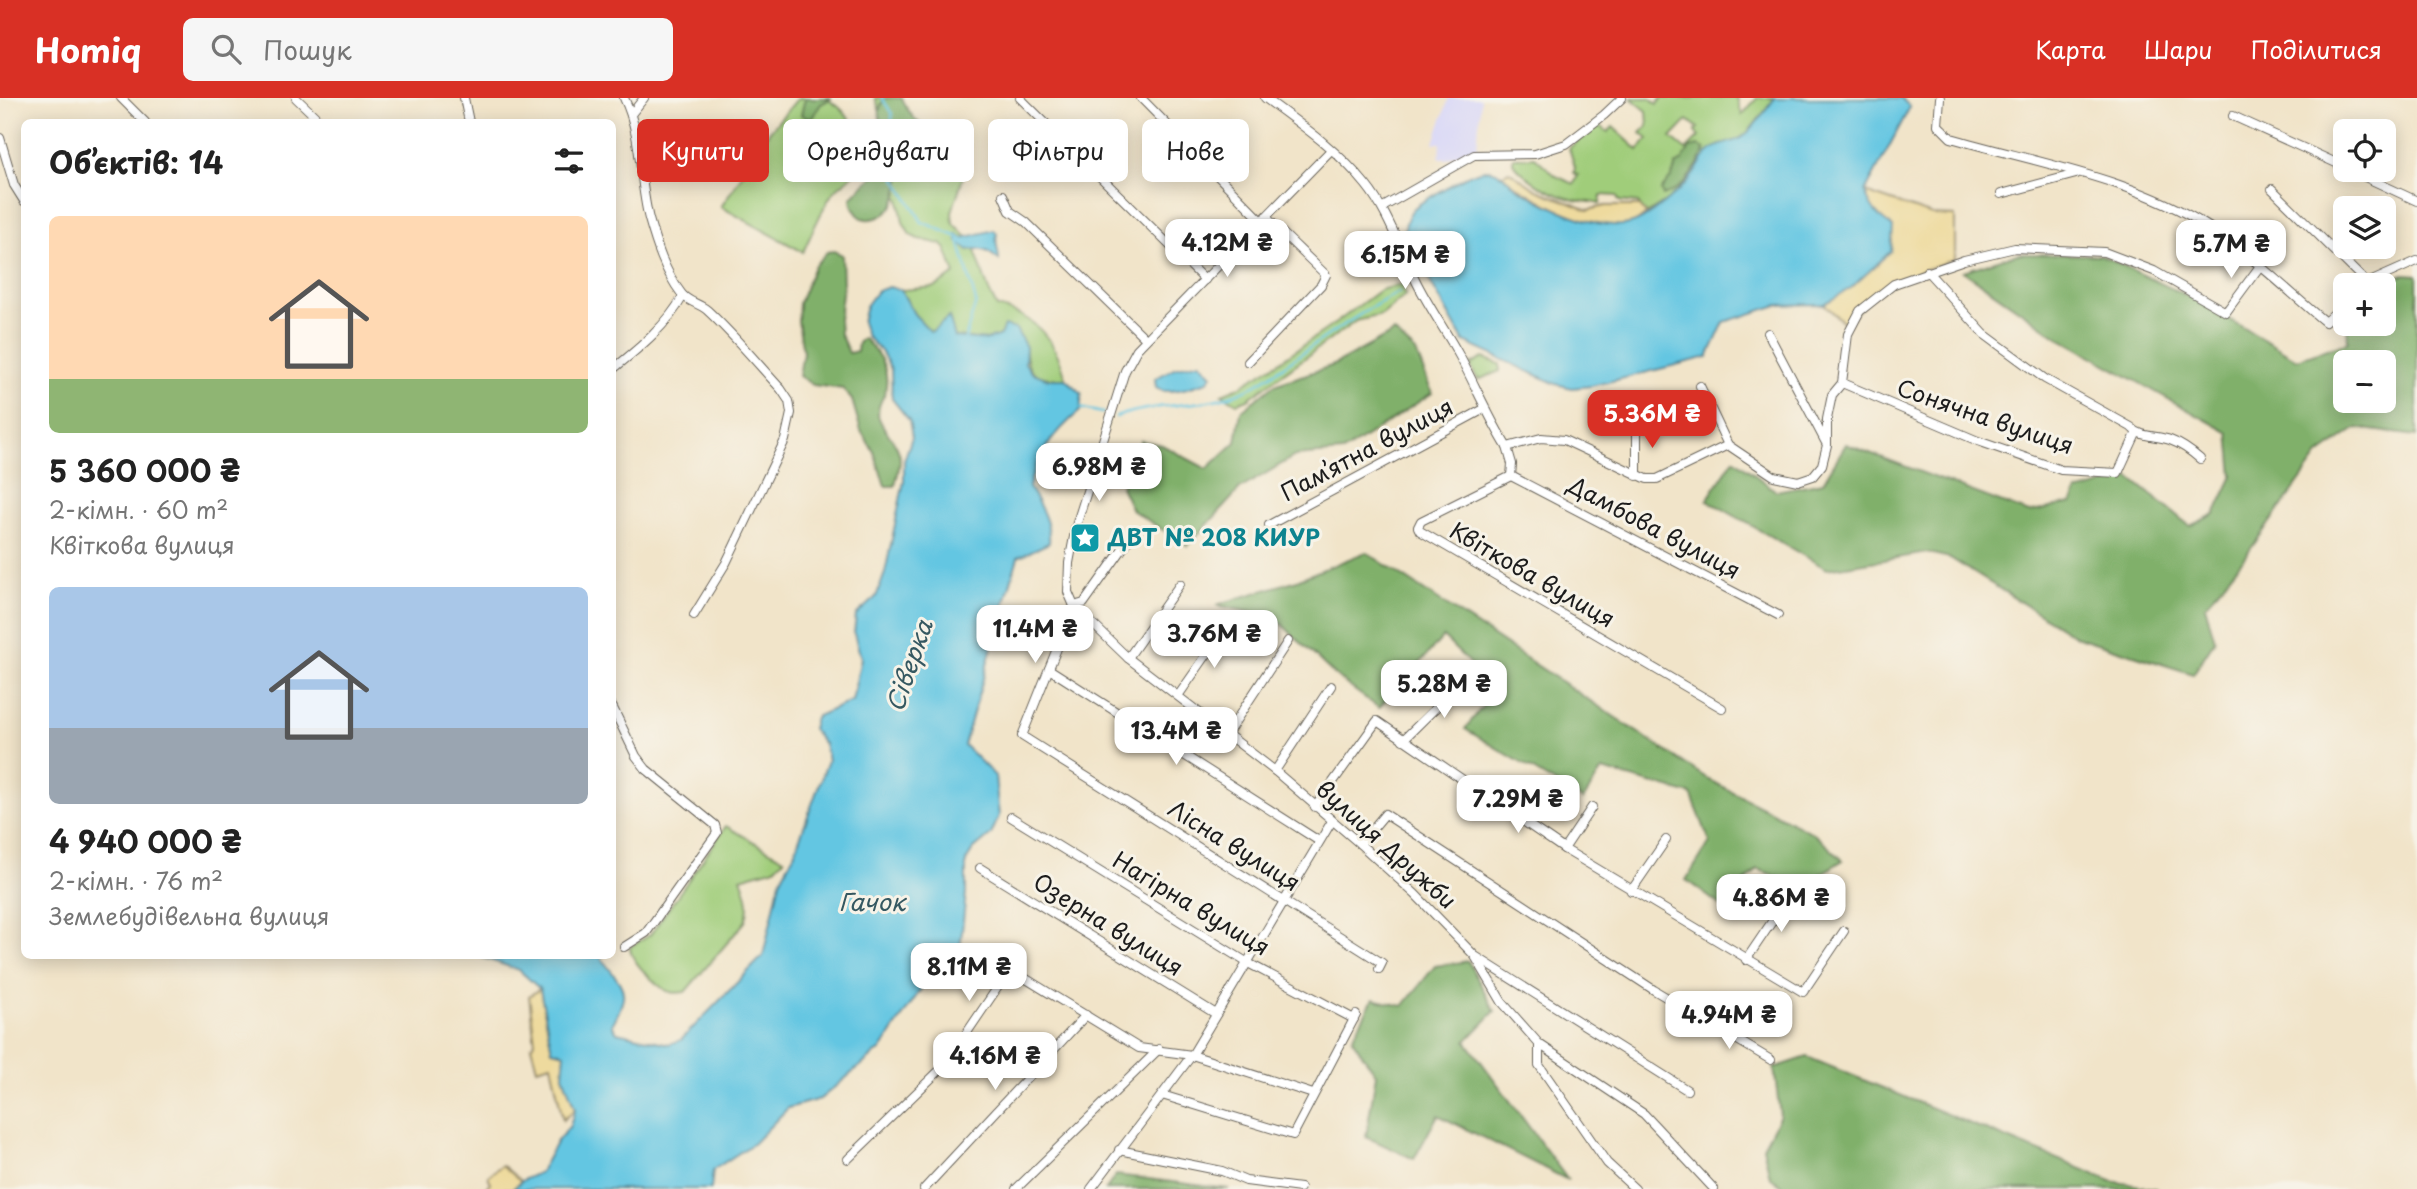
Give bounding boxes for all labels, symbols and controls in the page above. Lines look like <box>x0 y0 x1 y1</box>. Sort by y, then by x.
search box <box>183 18 673 81</box>
text: Homiq <box>35 24 141 74</box>
icon: search <box>207 30 245 68</box>
text: Пошук <box>263 30 352 69</box>
text: Карта <box>2035 31 2106 67</box>
text: Шари <box>2144 31 2213 67</box>
text: Поділитися <box>2251 31 2382 67</box>
chip: Купити <box>637 119 769 182</box>
chip: Орендувати <box>783 119 974 182</box>
chip: Фільтри <box>988 119 1128 182</box>
chip: Нове <box>1142 119 1249 182</box>
map controls <box>2333 119 2396 413</box>
button: locate <box>2333 119 2396 182</box>
text: Об’єктів: 14 <box>49 139 223 184</box>
icon: filters <box>550 142 588 180</box>
button: layers <box>2333 196 2396 259</box>
pin: 4.12M ₴ <box>1162 220 1292 279</box>
pin: 5.7M ₴ <box>2174 220 2288 280</box>
text: 4.12M ₴ <box>1181 224 1273 259</box>
text: 5.7M ₴ <box>2192 225 2270 260</box>
pin: 6.15M ₴ <box>1340 232 1470 291</box>
text: 6.15M ₴ <box>1360 236 1450 271</box>
icon: home <box>256 261 382 387</box>
button: + <box>2333 273 2396 336</box>
button: − <box>2333 350 2396 413</box>
street label: Сонячна вулиця <box>1892 369 2079 462</box>
street label: Памʼятна вулиця <box>1274 388 1459 509</box>
pin: 5.36M ₴ <box>1587 390 1717 450</box>
text: 5.36M ₴ <box>1603 395 1701 430</box>
pin: 6.98M ₴ <box>1034 444 1164 503</box>
text: 5 360 000 ₴ <box>49 447 240 492</box>
text: 6.98M ₴ <box>1052 448 1146 483</box>
street label: Дамбова вулиця <box>1561 466 1747 587</box>
text: 2-кімн. · 60 m² <box>49 492 228 527</box>
street label: Квіткова вулиця <box>1444 512 1622 635</box>
place label: ДВТ № 208 КИУР <box>1107 519 1320 554</box>
place icon: ДВТ № 208 КИУР <box>1068 521 1102 555</box>
text: Квіткова вулиця <box>49 527 235 562</box>
pin: 11.4M ₴ <box>970 606 1100 665</box>
text: 11.4M ₴ <box>992 610 1078 645</box>
pin: 3.76M ₴ <box>1149 610 1279 670</box>
water label: Сіверка <box>876 614 941 716</box>
text: 3.76M ₴ <box>1167 615 1261 650</box>
icon: home <box>256 632 382 758</box>
pin: 5.28M ₴ <box>1379 660 1509 720</box>
text: 5.28M ₴ <box>1397 665 1491 700</box>
pin: 13.4M ₴ <box>1111 708 1241 767</box>
text: 13.4M ₴ <box>1130 712 1222 747</box>
street label: вулиця Дружби <box>1309 771 1465 917</box>
pin: 7.29M ₴ <box>1453 776 1583 835</box>
text: 7.29M ₴ <box>1473 780 1563 815</box>
street label: Лісна вулиця <box>1162 790 1307 899</box>
text: 4 940 000 ₴ <box>49 818 242 863</box>
street label: Нагірна вулиця <box>1107 842 1277 963</box>
text: 2-кімн. · 76 m² <box>49 863 223 898</box>
street label: Озерна вулиця <box>1027 864 1191 984</box>
pin: 4.86M ₴ <box>1716 874 1846 934</box>
text: 4.86M ₴ <box>1733 879 1829 914</box>
water label: Гачок <box>839 883 907 919</box>
text: Землебудівельна вулиця <box>49 898 329 933</box>
pin: 8.11M ₴ <box>904 944 1034 1003</box>
text: 8.11M ₴ <box>927 948 1011 983</box>
pin: 4.94M ₴ <box>1664 992 1794 1051</box>
text: 4.94M ₴ <box>1681 996 1777 1031</box>
pin: 4.16M ₴ <box>930 1032 1060 1092</box>
text: 4.16M ₴ <box>949 1037 1041 1072</box>

